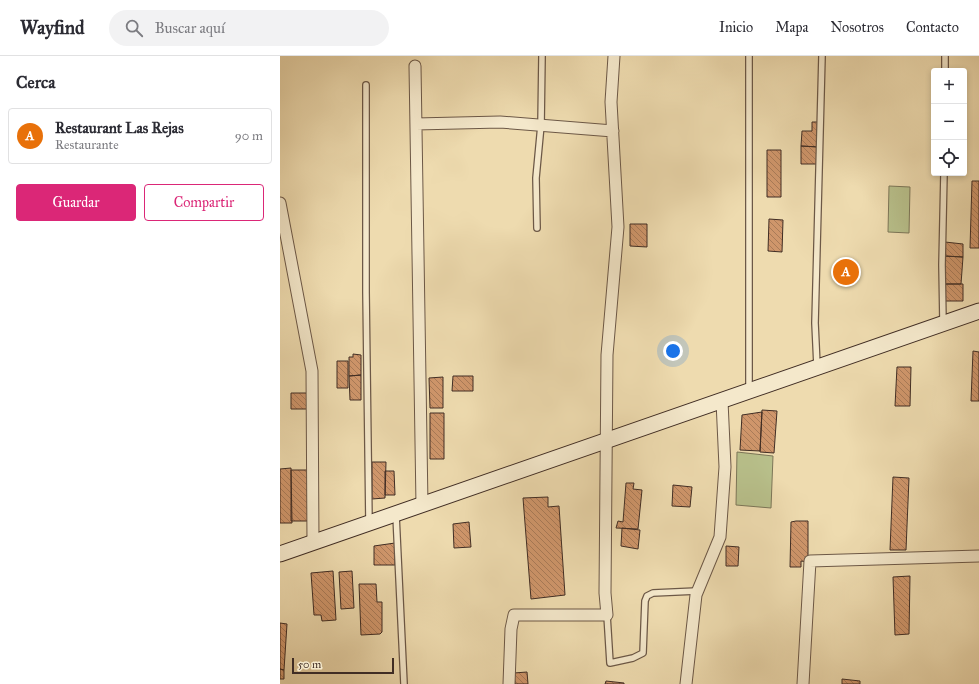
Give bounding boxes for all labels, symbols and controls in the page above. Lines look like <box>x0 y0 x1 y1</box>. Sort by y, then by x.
search box <box>109 10 389 46</box>
text: Wayfind <box>20 16 85 39</box>
icon: search <box>123 17 145 39</box>
text: Buscar aquí <box>155 19 225 37</box>
text: Inicio <box>719 19 753 36</box>
text: Mapa <box>775 19 808 36</box>
text: Nosotros <box>830 19 884 36</box>
text: Contacto <box>906 19 959 36</box>
map controls <box>931 68 967 176</box>
button: + <box>931 68 967 104</box>
text: Cerca <box>16 72 55 93</box>
button: − <box>931 104 967 140</box>
text: Restaurant Las Rejas <box>55 119 184 137</box>
text: A <box>26 128 34 144</box>
text: 90 m <box>235 128 263 144</box>
text: Restaurante <box>55 137 119 153</box>
button: locate <box>931 140 967 176</box>
button: Guardar <box>16 184 136 221</box>
button: Compartir <box>144 184 264 221</box>
pin: A <box>833 257 859 287</box>
your location <box>663 341 683 361</box>
scale bar <box>292 656 394 675</box>
text: 50 m <box>298 658 321 671</box>

